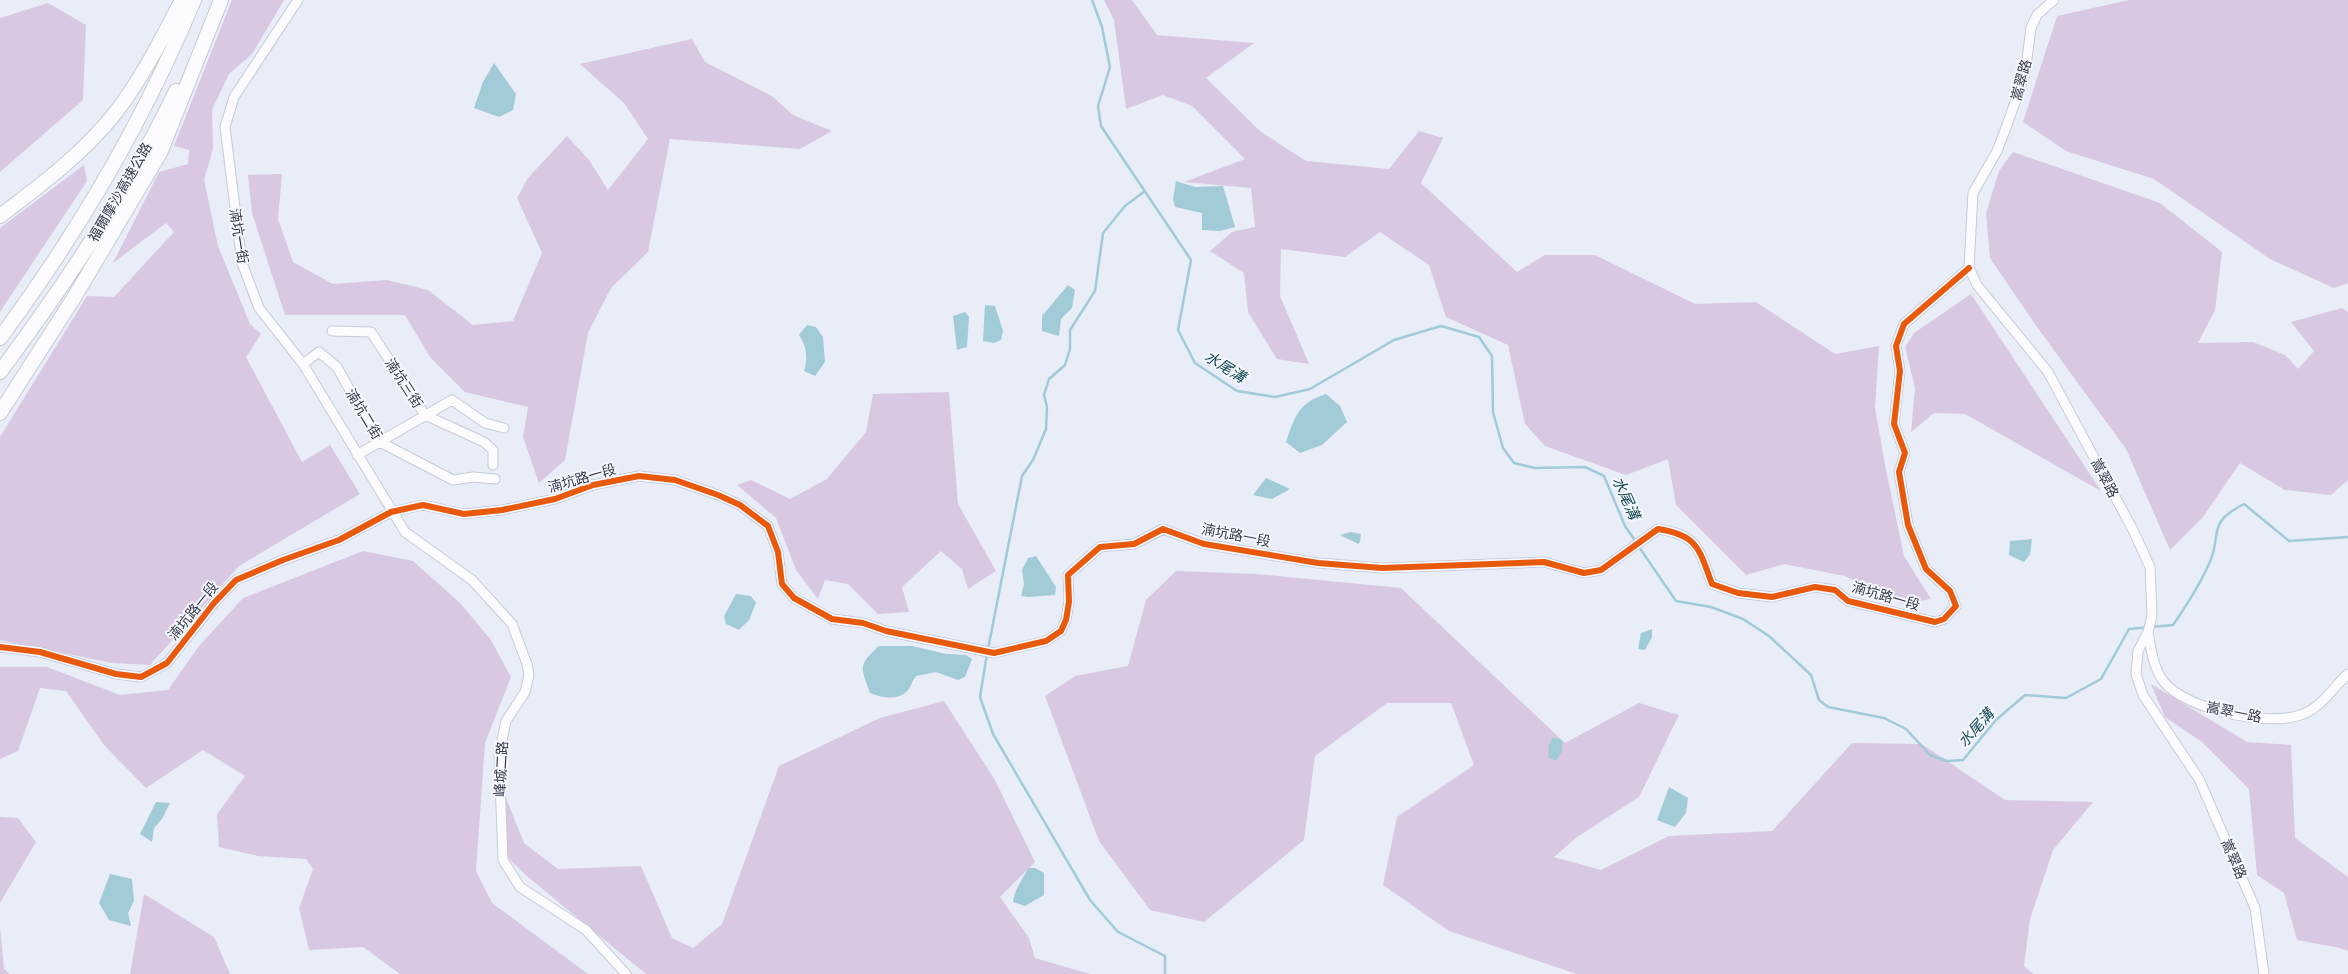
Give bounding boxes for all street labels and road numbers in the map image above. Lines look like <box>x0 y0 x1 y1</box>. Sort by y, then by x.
street label: 嵩翠路 <box>2007 57 2035 103</box>
street label: 福爾摩沙高速公路 <box>84 139 156 245</box>
street label: 湳坑一街 <box>226 207 252 265</box>
street label: 湳坑三街 <box>381 355 427 411</box>
street label: 湳坑二街 <box>342 385 386 443</box>
street label: 嵩翠路 <box>2087 455 2123 501</box>
street label: 湳坑路一段 <box>546 460 618 496</box>
street label: 湳坑路一段 <box>1200 519 1272 551</box>
street label: 湳坑路一段 <box>164 578 222 644</box>
street label: 湳坑路一段 <box>1850 578 1922 614</box>
street label: 嵩翠一路 <box>2205 698 2263 726</box>
street label: 峰城二路 <box>491 741 511 797</box>
street label: 嵩翠路 <box>2217 836 2251 882</box>

